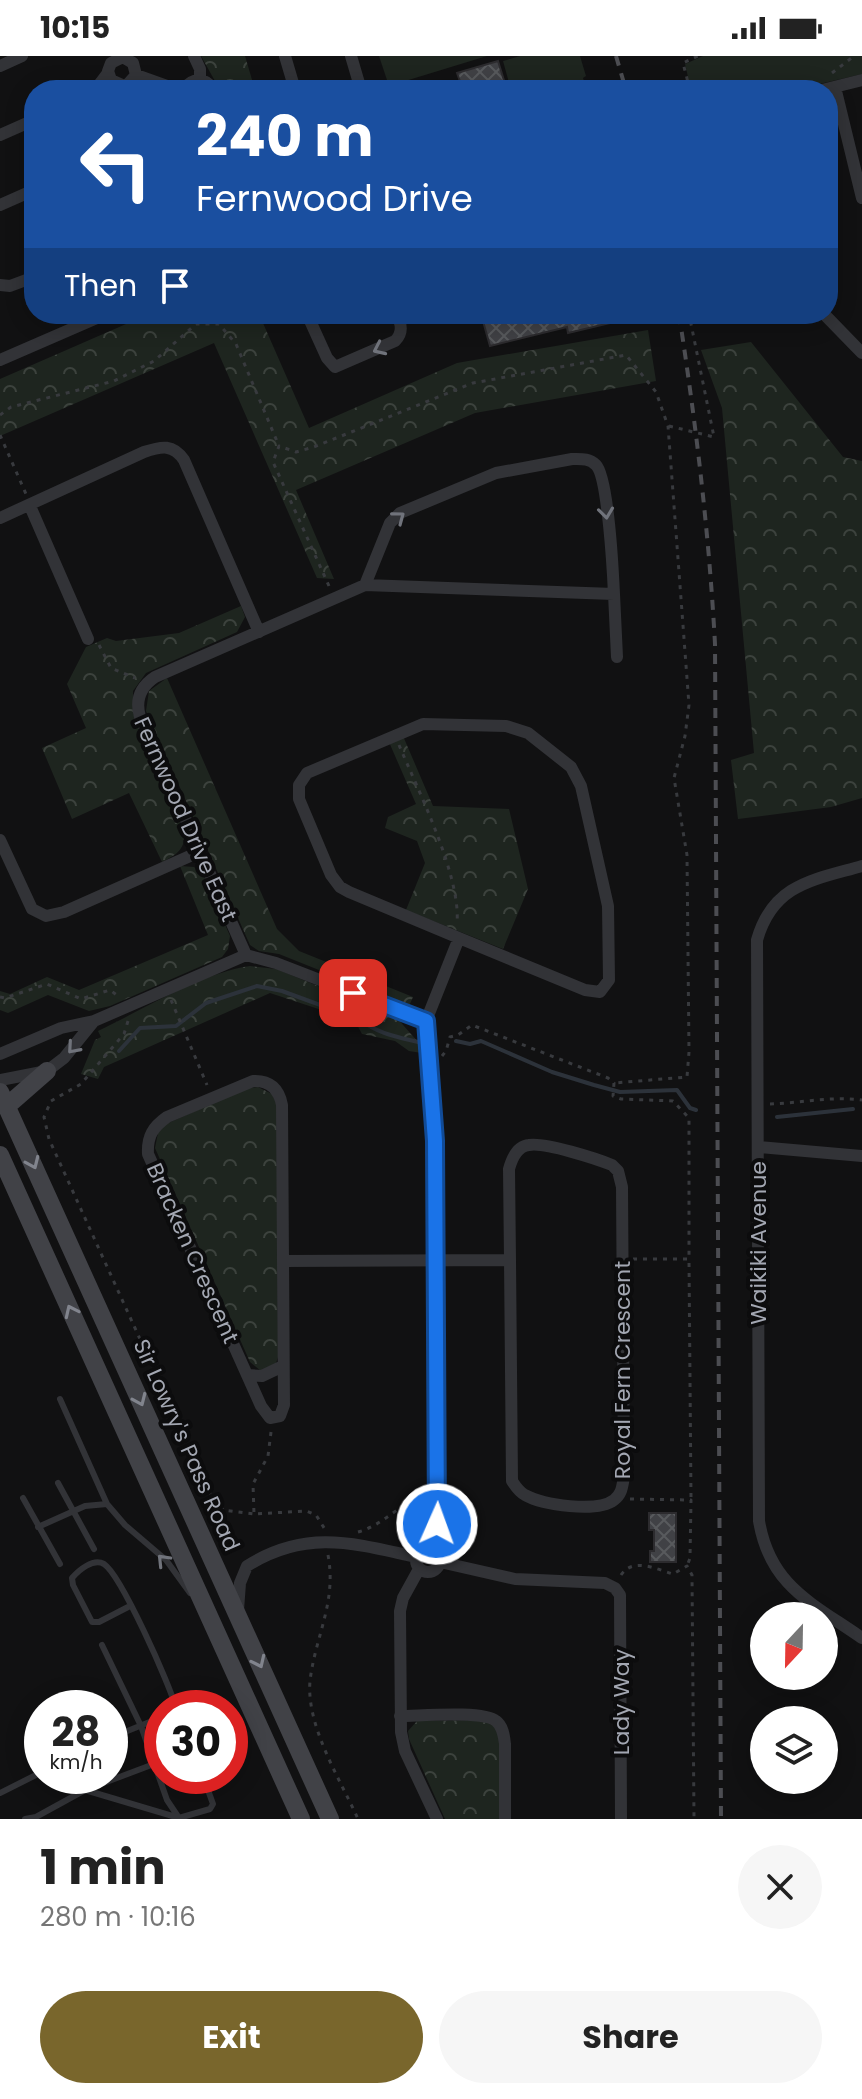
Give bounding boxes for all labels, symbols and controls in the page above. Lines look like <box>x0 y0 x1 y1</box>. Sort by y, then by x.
text: 10:15 <box>40 6 110 49</box>
text: 240 m <box>196 97 374 176</box>
icon: left <box>64 112 168 216</box>
text: Fernwood Drive <box>196 173 473 224</box>
text: Then <box>64 264 137 307</box>
icon: arrive <box>153 264 197 308</box>
one-way arrow <box>373 339 387 355</box>
one-way arrow <box>598 507 615 520</box>
one-way arrow <box>390 512 405 527</box>
street label: Fernwood Drive East <box>127 712 245 926</box>
pin <box>319 959 387 1027</box>
icon: arrive <box>331 971 375 1015</box>
one-way arrow <box>68 1039 83 1053</box>
one-way arrow <box>23 1155 39 1169</box>
street label: Bracken Crescent <box>139 1158 246 1348</box>
street label: Waikiki Avenue <box>743 1161 774 1325</box>
street label: Royal Fern Crescent <box>607 1261 638 1479</box>
one-way arrow <box>64 1305 80 1319</box>
street label: Sir Lowry's Pass Road <box>126 1334 247 1556</box>
one-way arrow <box>130 1391 146 1406</box>
position arrow <box>395 1482 479 1566</box>
one-way arrow <box>158 1555 173 1569</box>
north arrow <box>750 1602 838 1690</box>
map controls <box>750 1602 838 1794</box>
street label: Lady Way <box>606 1648 637 1755</box>
one-way arrow <box>249 1654 265 1668</box>
speed limit sign: 30 <box>144 1690 248 1794</box>
text: 28 <box>52 1704 100 1760</box>
button: layers <box>750 1706 838 1794</box>
text: km/h <box>49 1748 103 1776</box>
text: 1 min <box>40 1834 166 1901</box>
button: close <box>738 1845 822 1929</box>
text: 280 m · 10:16 <box>40 1899 196 1935</box>
button: Exit <box>40 1991 423 2083</box>
button: Share <box>439 1991 822 2083</box>

